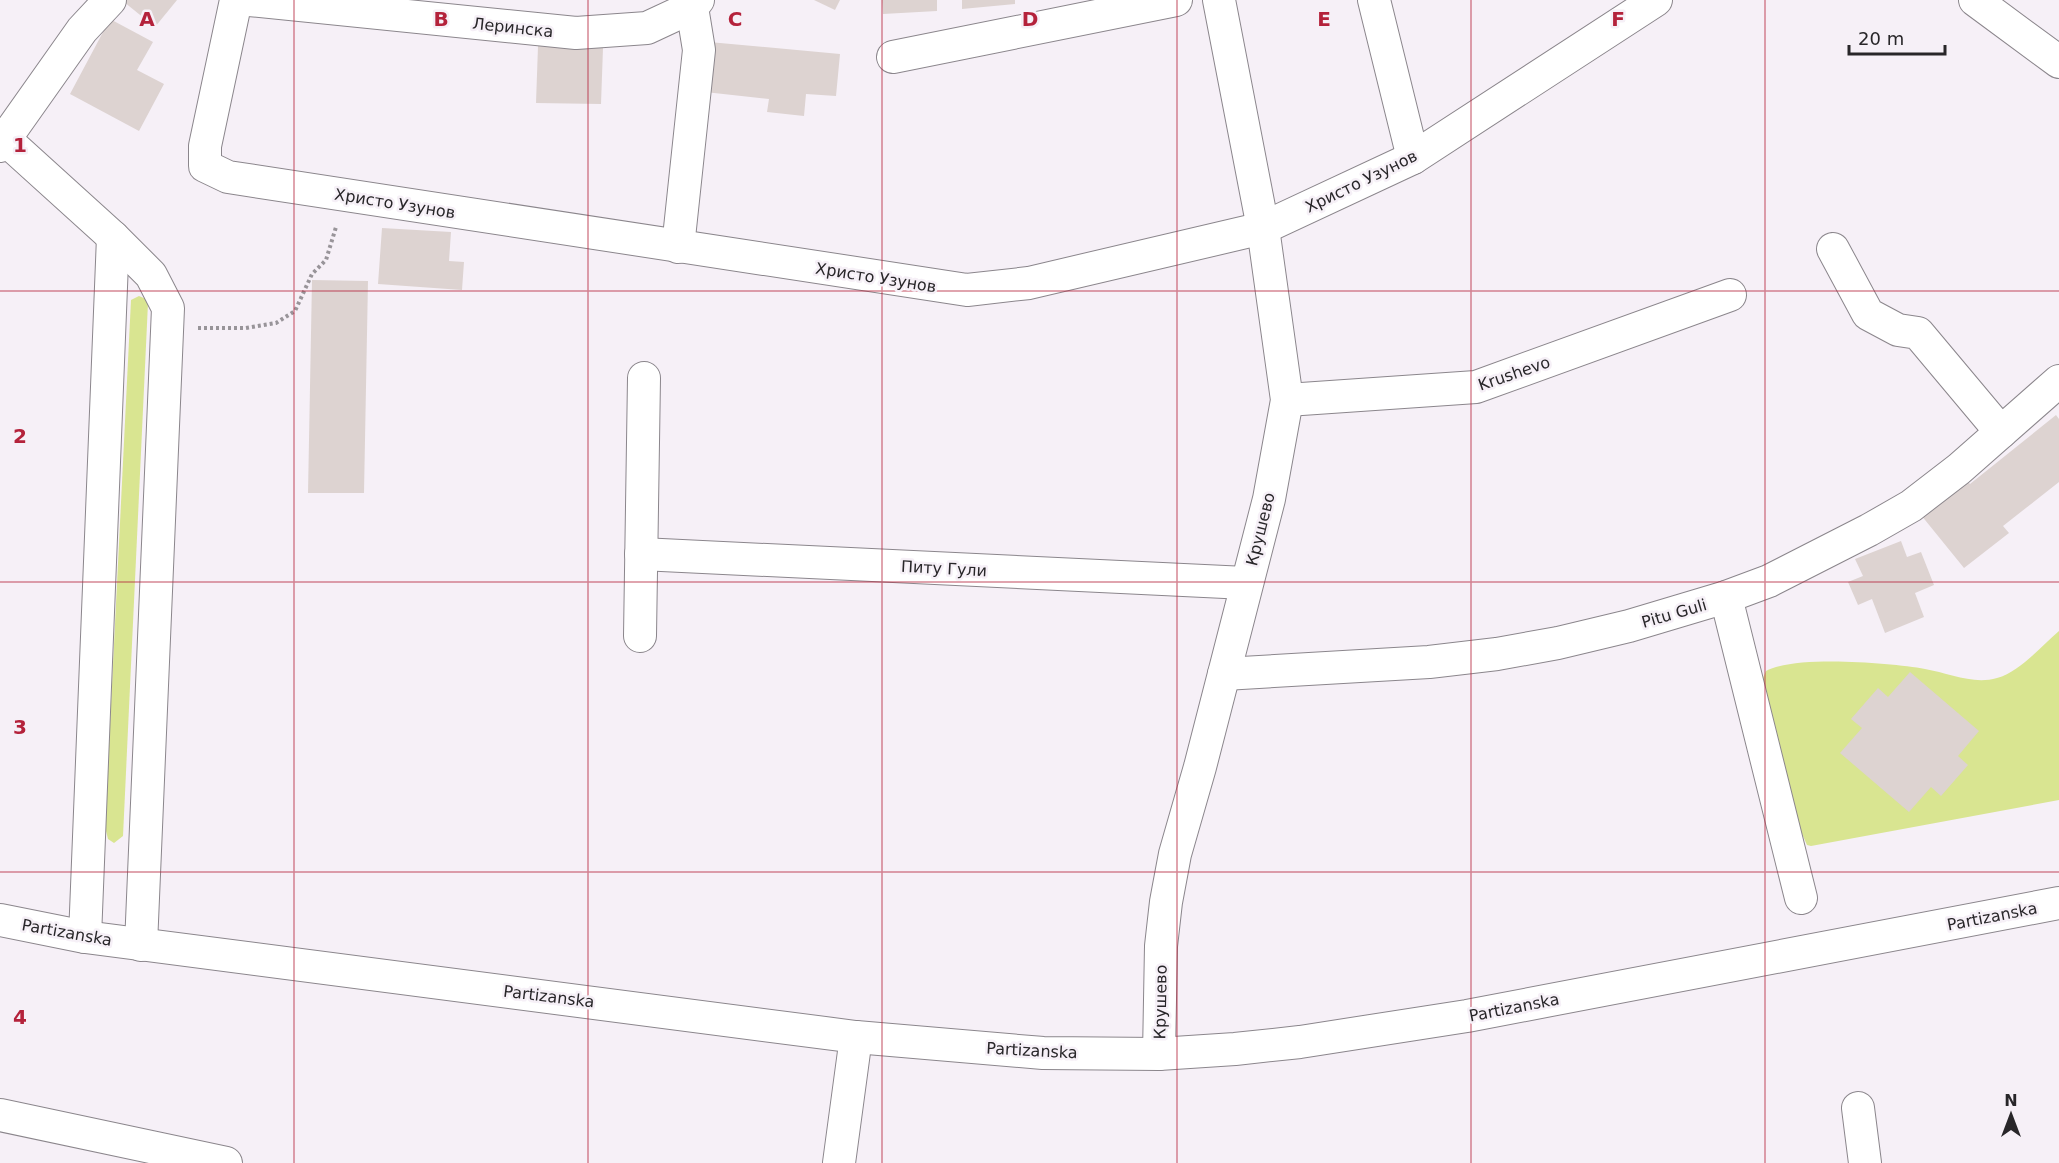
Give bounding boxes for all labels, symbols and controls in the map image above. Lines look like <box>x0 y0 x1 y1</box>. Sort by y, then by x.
text: A <box>139 7 155 31</box>
text: B <box>433 7 449 31</box>
text: C <box>728 7 742 31</box>
text: D <box>1022 7 1038 31</box>
text: E <box>1317 7 1331 31</box>
text: F <box>1611 7 1625 31</box>
street label: Леринска <box>472 14 554 41</box>
scale bar <box>1849 18 1945 56</box>
text: 20 m <box>1858 28 1904 49</box>
text: 1 <box>13 133 27 157</box>
street label: Христо Узунов <box>1302 146 1420 217</box>
street label: Христо Узунов <box>333 185 457 222</box>
street label: Христо Узунов <box>814 259 938 296</box>
street label: Krushevo <box>1476 352 1553 395</box>
text: 2 <box>13 424 27 448</box>
street label: Крушево <box>1242 491 1279 568</box>
street label: Питу Гули <box>900 557 987 580</box>
street label: Pitu Guli <box>1639 595 1709 632</box>
text: 3 <box>13 715 27 739</box>
street label: Partizanska <box>1945 898 2039 935</box>
street label: Partizanska <box>20 915 114 950</box>
street label: Крушево <box>1150 965 1171 1040</box>
street label: Partizanska <box>502 981 596 1012</box>
street label: Partizanska <box>1467 989 1561 1026</box>
text: 4 <box>13 1005 27 1029</box>
street label: Partizanska <box>986 1039 1078 1062</box>
north arrow <box>1981 1085 2041 1145</box>
text: N <box>2004 1091 2018 1110</box>

